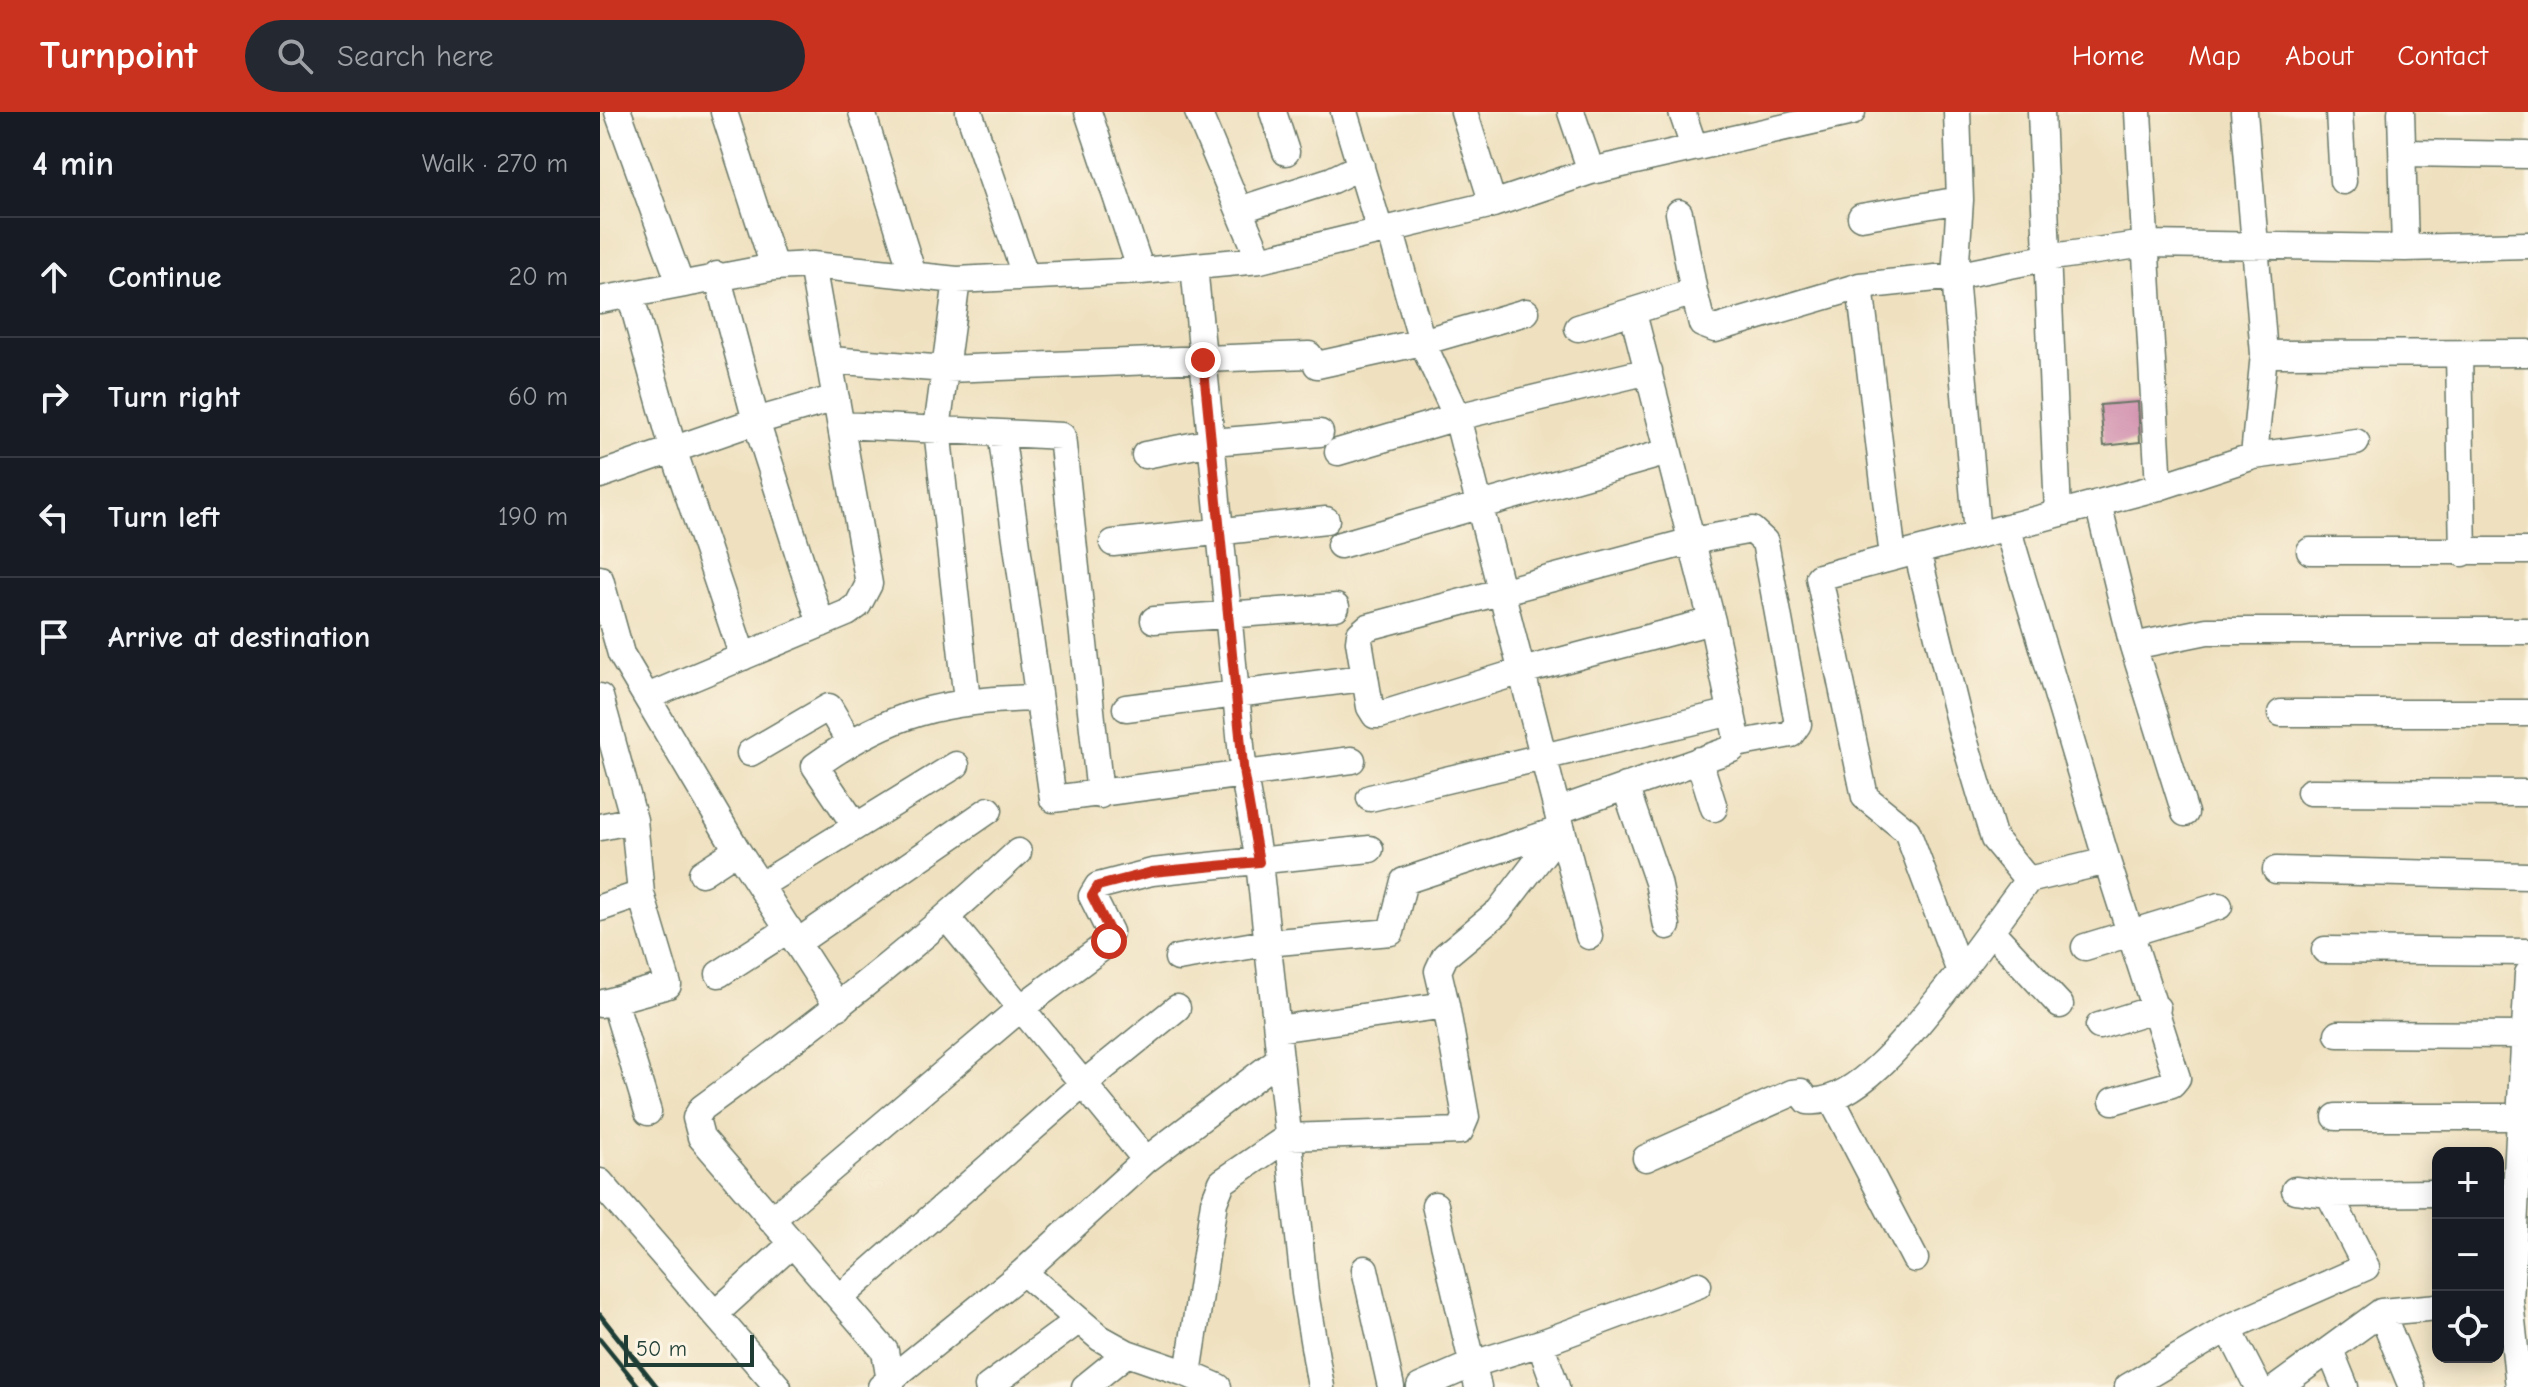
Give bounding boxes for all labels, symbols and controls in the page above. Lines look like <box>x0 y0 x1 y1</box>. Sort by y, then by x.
search box <box>245 20 805 92</box>
text: Turnpoint <box>40 34 197 78</box>
icon: search <box>273 34 317 78</box>
text: Search here <box>337 39 493 74</box>
text: Home <box>2072 40 2144 72</box>
text: Map <box>2188 40 2241 72</box>
text: About <box>2285 40 2353 72</box>
text: Contact <box>2397 40 2488 72</box>
text: 4 min <box>32 144 114 184</box>
text: Walk · 270 m <box>422 149 568 179</box>
icon: ahead <box>32 255 76 299</box>
text: Continue <box>108 260 222 295</box>
text: 20 m <box>508 262 568 292</box>
route end <box>1185 342 1221 378</box>
icon: right <box>32 375 76 419</box>
text: Turn right <box>108 380 240 415</box>
text: 60 m <box>508 382 568 412</box>
icon: left <box>32 495 76 539</box>
text: Turn left <box>108 500 220 535</box>
text: 190 m <box>498 502 568 532</box>
icon: arrive <box>32 615 76 659</box>
text: Arrive at destination <box>108 620 370 655</box>
route start <box>1091 923 1127 959</box>
map controls <box>2432 1147 2504 1363</box>
button: + <box>2432 1147 2504 1219</box>
button: − <box>2432 1219 2504 1291</box>
button: locate <box>2432 1291 2504 1363</box>
scale bar <box>624 1331 754 1367</box>
text: 50 m <box>636 1336 687 1362</box>

